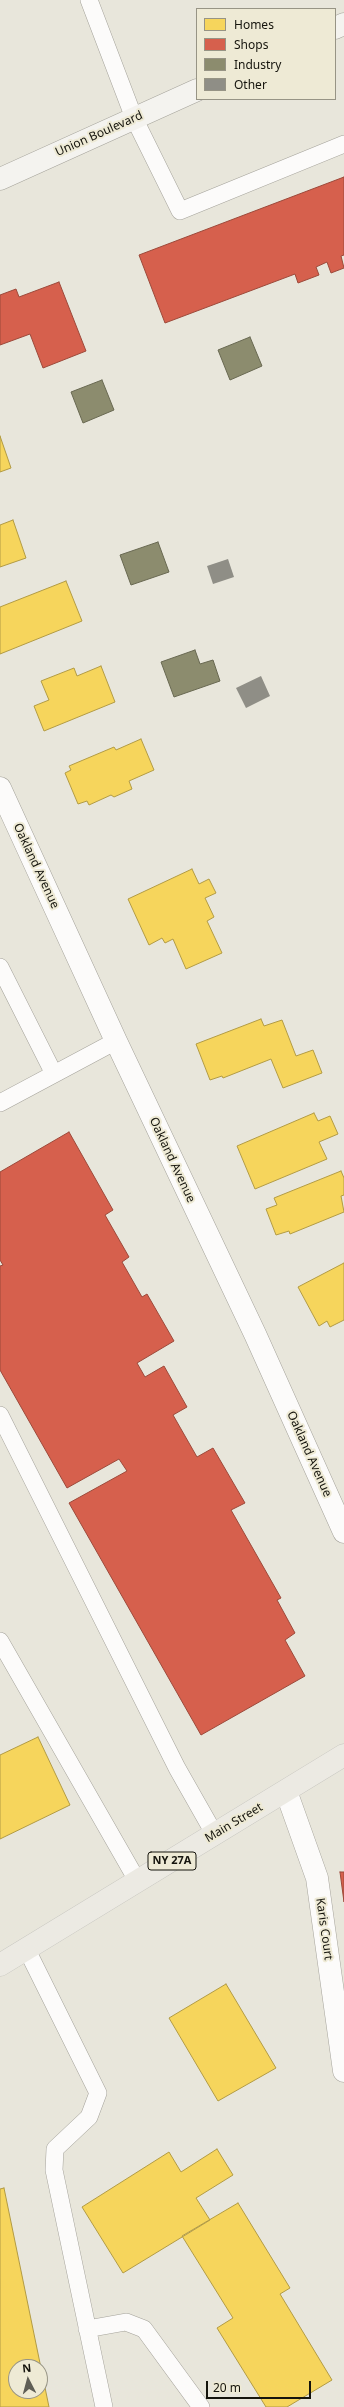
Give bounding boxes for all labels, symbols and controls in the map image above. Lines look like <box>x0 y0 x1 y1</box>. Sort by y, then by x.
legend <box>196 8 336 100</box>
text: Homes <box>234 16 274 33</box>
text: Shops <box>234 36 268 53</box>
text: Industry <box>234 56 281 73</box>
text: Other <box>234 76 267 93</box>
street label: Union Boulevard <box>53 108 145 160</box>
street label: Oakland Avenue <box>10 821 62 911</box>
street label: Oakland Avenue <box>146 1115 198 1205</box>
street label: Oakland Avenue <box>284 1409 334 1499</box>
street label: Main Street <box>203 1800 265 1846</box>
road number: NY 27A <box>148 1852 196 1870</box>
street label: Karis Court <box>313 1897 335 1961</box>
north arrow <box>8 2359 48 2399</box>
text: N <box>22 2360 32 2375</box>
scale bar <box>208 2373 313 2399</box>
text: 20 m <box>213 2379 241 2396</box>

